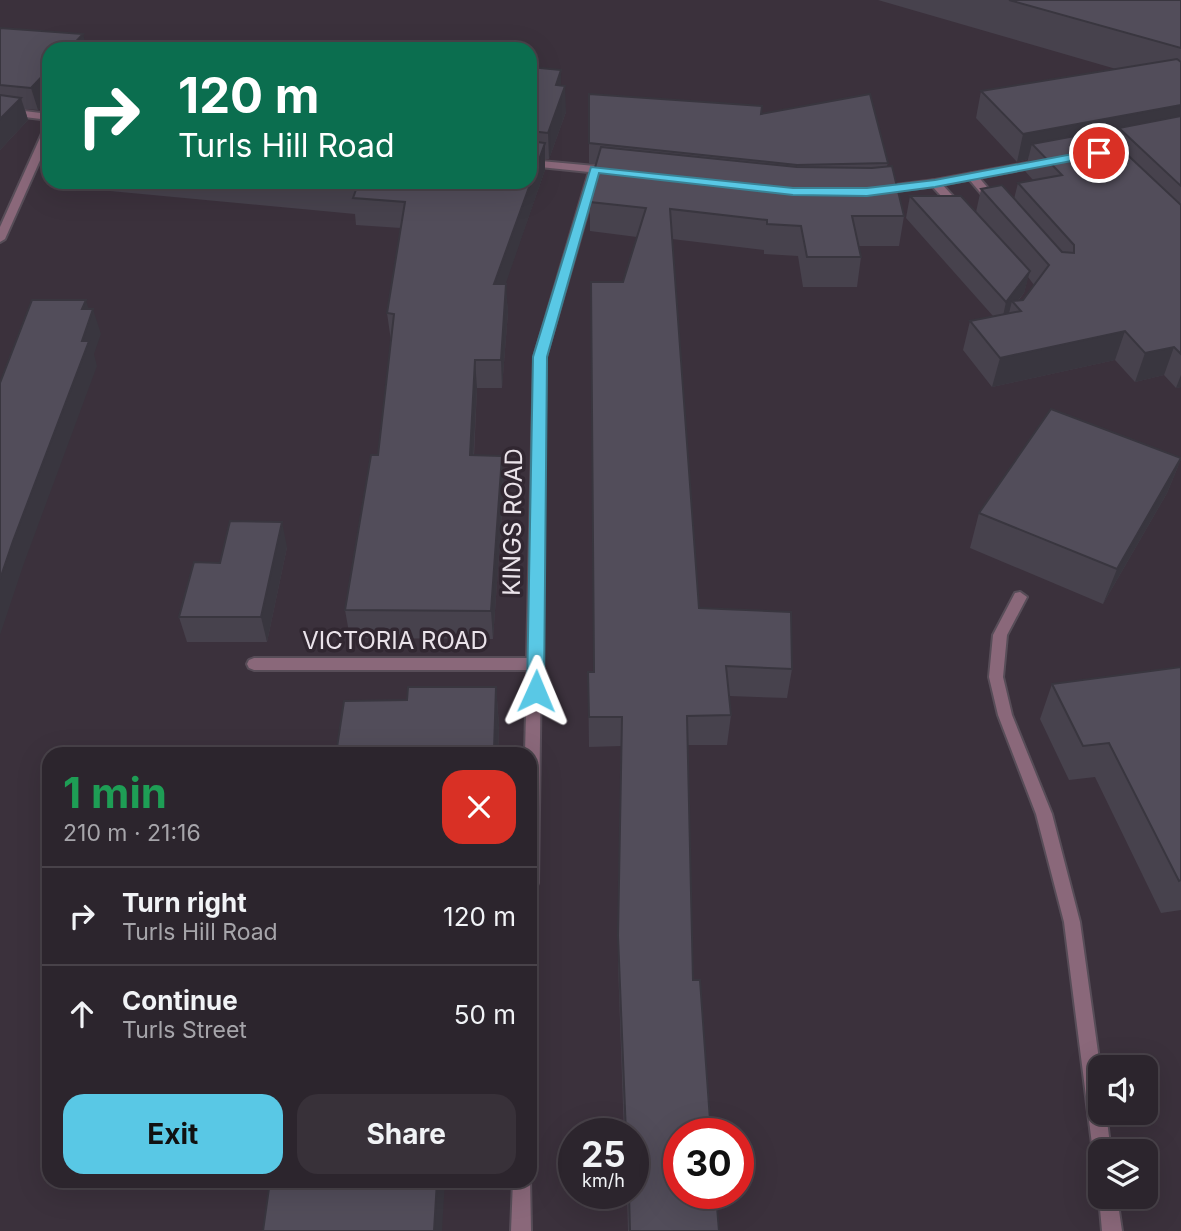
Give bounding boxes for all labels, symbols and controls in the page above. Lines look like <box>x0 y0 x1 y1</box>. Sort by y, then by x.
text: 120 m <box>178 66 319 125</box>
icon: right <box>63 70 154 161</box>
pin <box>1069 123 1129 183</box>
text: Turls Hill Road <box>178 126 395 165</box>
icon: arrive <box>1080 134 1118 172</box>
street label: KINGS ROAD <box>497 448 528 596</box>
street label: VICTORIA ROAD <box>302 626 488 655</box>
position arrow <box>499 654 573 728</box>
text: 1 min <box>63 767 167 818</box>
button: close <box>442 770 516 844</box>
text: 210 m · 21:16 <box>63 819 201 847</box>
text: Turn right <box>122 887 247 918</box>
icon: right <box>63 897 101 935</box>
text: 120 m <box>443 901 516 932</box>
text: Turls Hill Road <box>122 918 278 946</box>
text: Continue <box>122 985 238 1016</box>
icon: ahead <box>63 995 101 1033</box>
text: 50 m <box>454 999 516 1030</box>
text: Turls Street <box>122 1016 247 1044</box>
map controls <box>1088 1055 1158 1209</box>
button: sound <box>1088 1055 1158 1125</box>
button: Exit <box>63 1094 283 1174</box>
button: Share <box>297 1094 516 1174</box>
speed limit sign: 30 <box>663 1118 754 1209</box>
text: 25 <box>581 1133 626 1175</box>
button: layers <box>1088 1139 1158 1209</box>
text: km/h <box>582 1170 625 1191</box>

